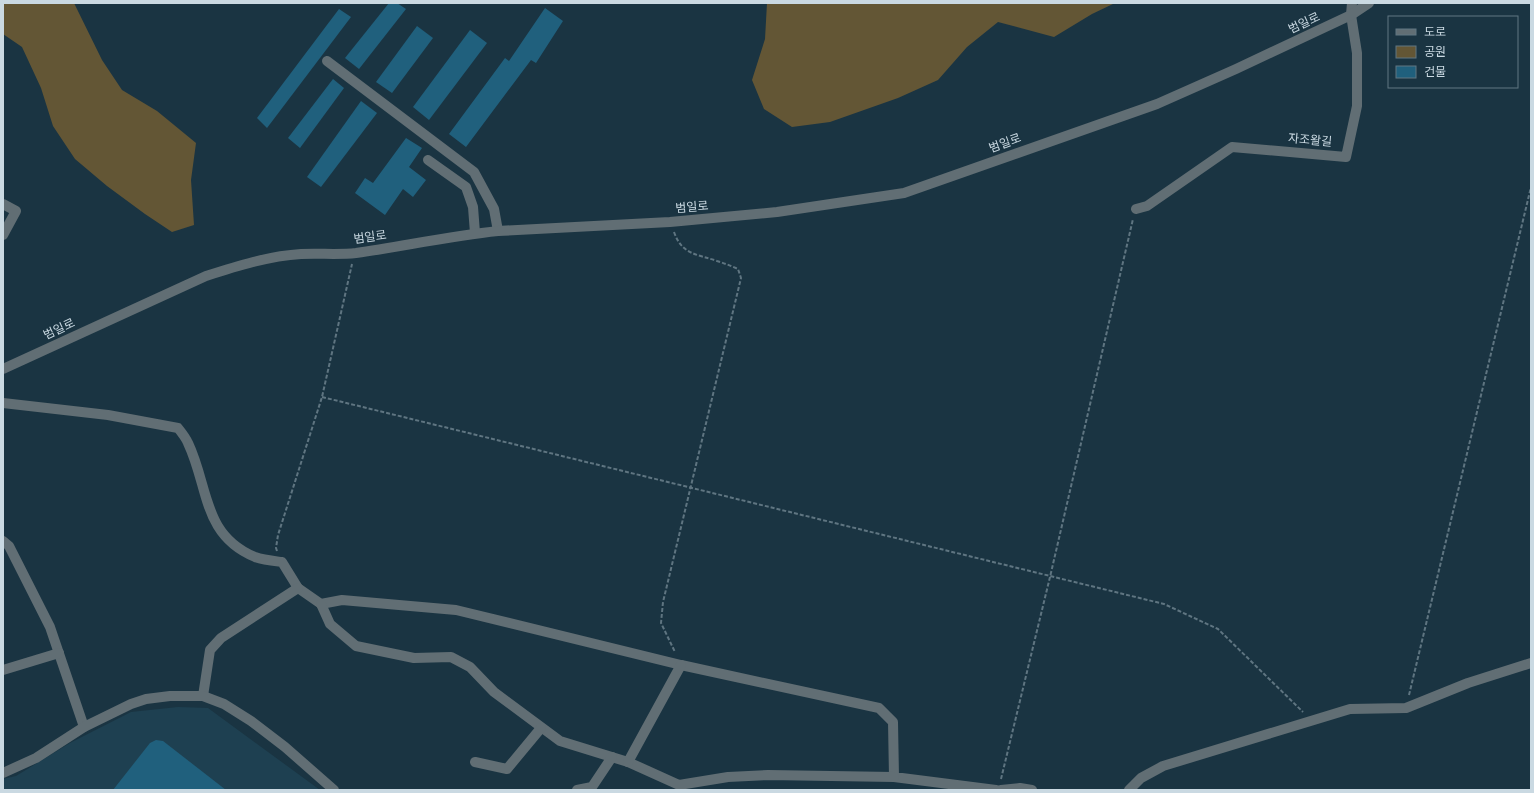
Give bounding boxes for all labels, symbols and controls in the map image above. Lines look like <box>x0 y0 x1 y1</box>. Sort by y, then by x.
street label: 범일로 <box>1286 9 1322 36</box>
legend <box>1388 16 1518 88</box>
text: 도로 <box>1424 24 1446 39</box>
text: 공원 <box>1424 44 1446 59</box>
text: 건물 <box>1424 64 1446 79</box>
street label: 범일로 <box>987 130 1023 155</box>
street label: 자조왈길 <box>1287 130 1333 149</box>
street label: 범일로 <box>675 198 709 215</box>
street label: 범일로 <box>352 227 387 246</box>
street label: 범일로 <box>41 315 77 342</box>

